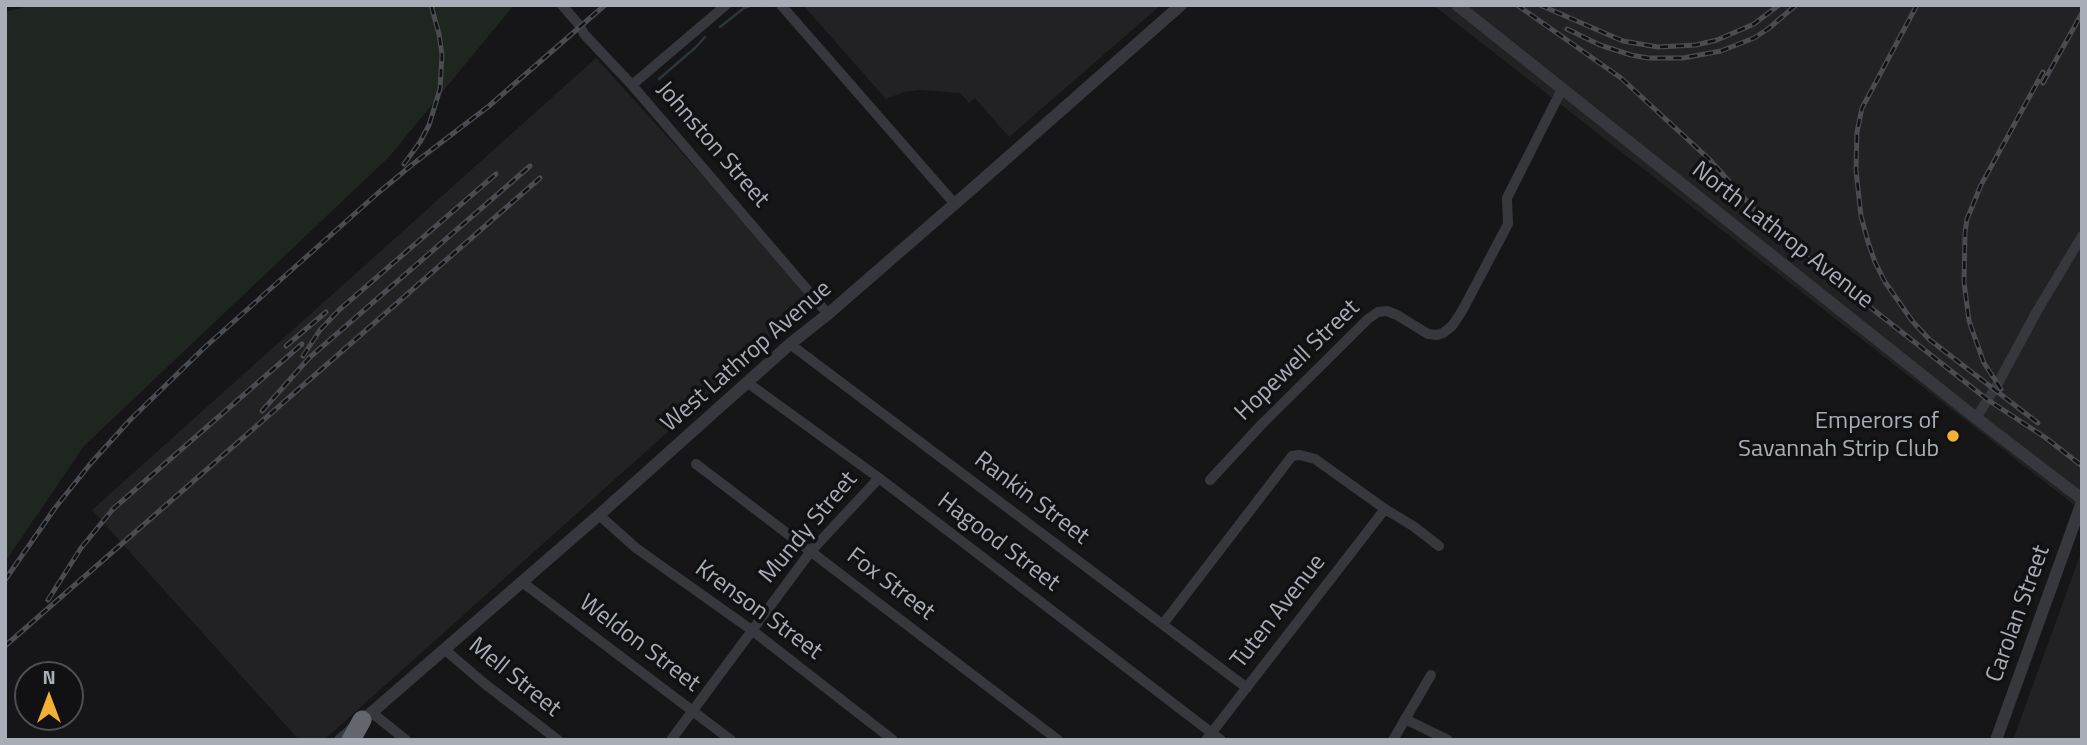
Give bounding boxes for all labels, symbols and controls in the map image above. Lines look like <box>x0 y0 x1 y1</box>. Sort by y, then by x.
street label: Johnston Street <box>649 76 775 214</box>
street label: North Lathrop Avenue <box>1686 156 1878 316</box>
street label: West Lathrop Avenue <box>656 275 838 439</box>
street label: Hopewell Street <box>1230 294 1366 428</box>
place label: Emperors of Savannah Strip Club <box>1738 408 1939 464</box>
marker: Emperors of Savannah Strip Club <box>1945 428 1961 444</box>
street label: Rankin Street <box>968 446 1094 552</box>
street label: Mundy Street <box>754 466 864 590</box>
street label: Hagood Street <box>931 488 1065 598</box>
street label: Carolan Street <box>1981 542 2057 686</box>
street label: Fox Street <box>840 543 940 627</box>
street label: Tuten Avenue <box>1225 549 1333 675</box>
street label: Krenson Street <box>689 555 827 667</box>
street label: Weldon Street <box>573 589 705 699</box>
street label: Mell Street <box>462 632 566 724</box>
north arrow <box>14 661 84 731</box>
text: N <box>42 662 56 691</box>

